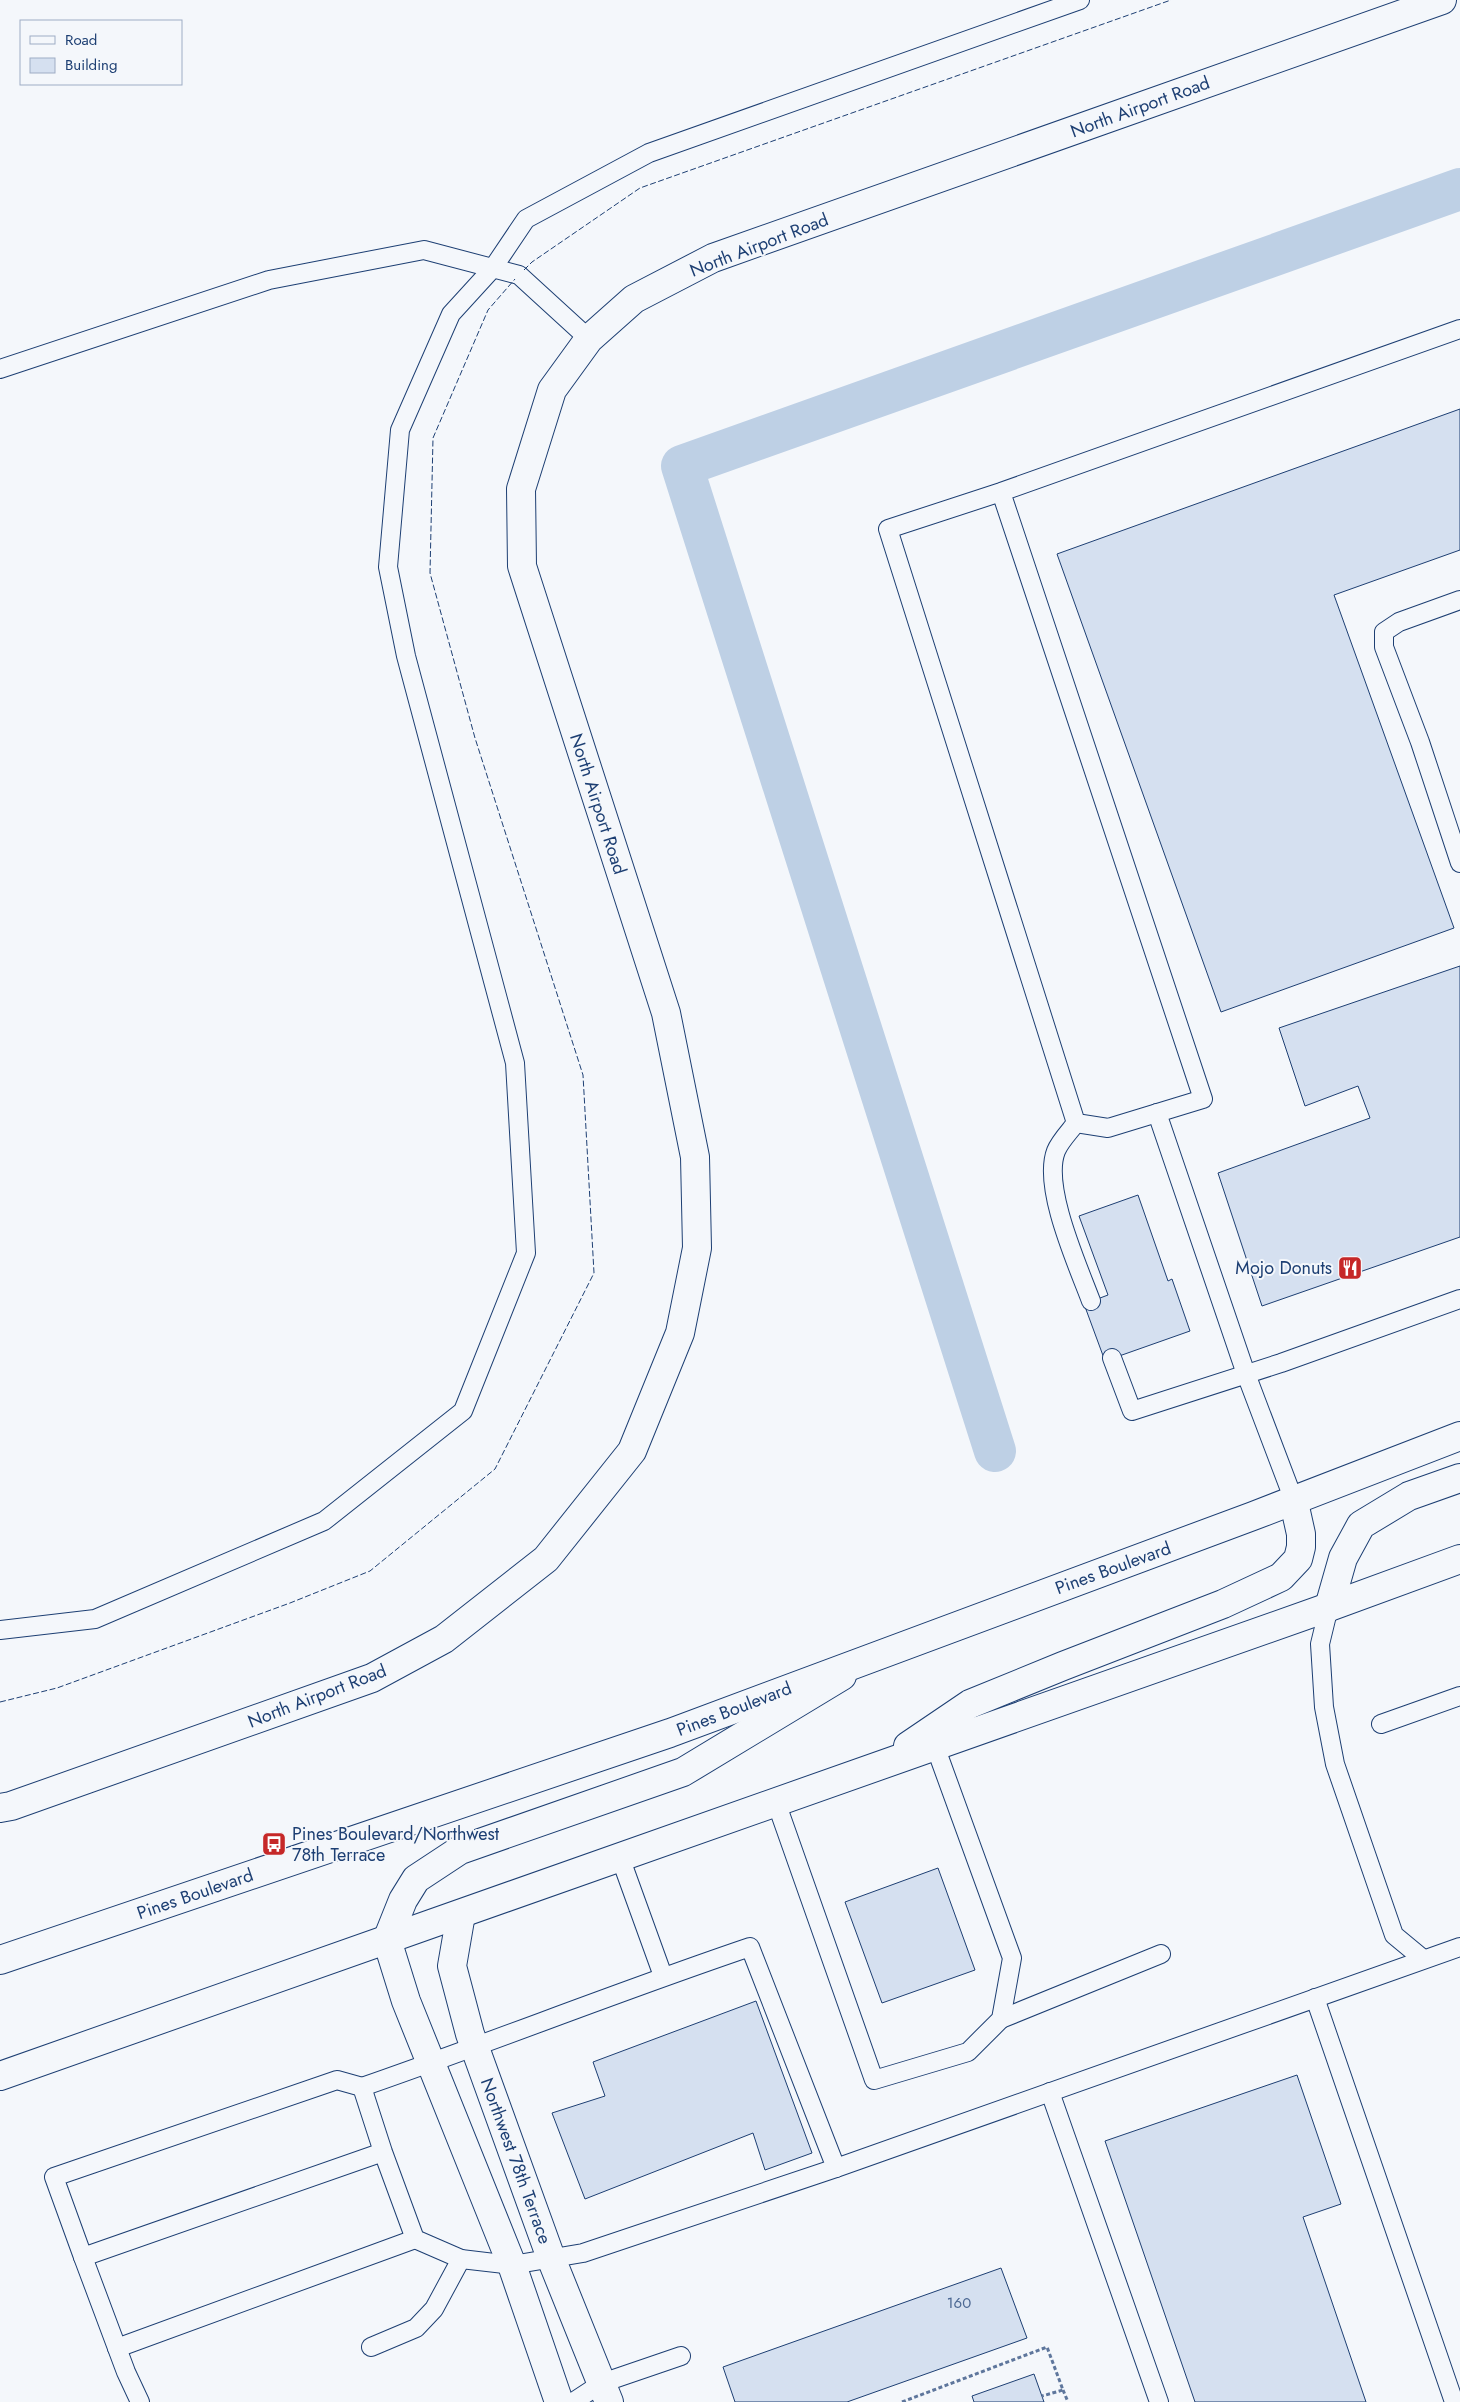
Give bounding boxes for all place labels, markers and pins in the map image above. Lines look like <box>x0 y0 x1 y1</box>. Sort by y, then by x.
place label: Mojo Donuts <box>1235 1255 1332 1281</box>
restaurant icon: Mojo Donuts <box>1337 1255 1363 1281</box>
place label: Pines Boulevard/Northwest 78th Terrace <box>292 1821 500 1868</box>
bus stop icon: Pines Boulevard/Northwest 78th Terrace <box>261 1831 287 1857</box>

